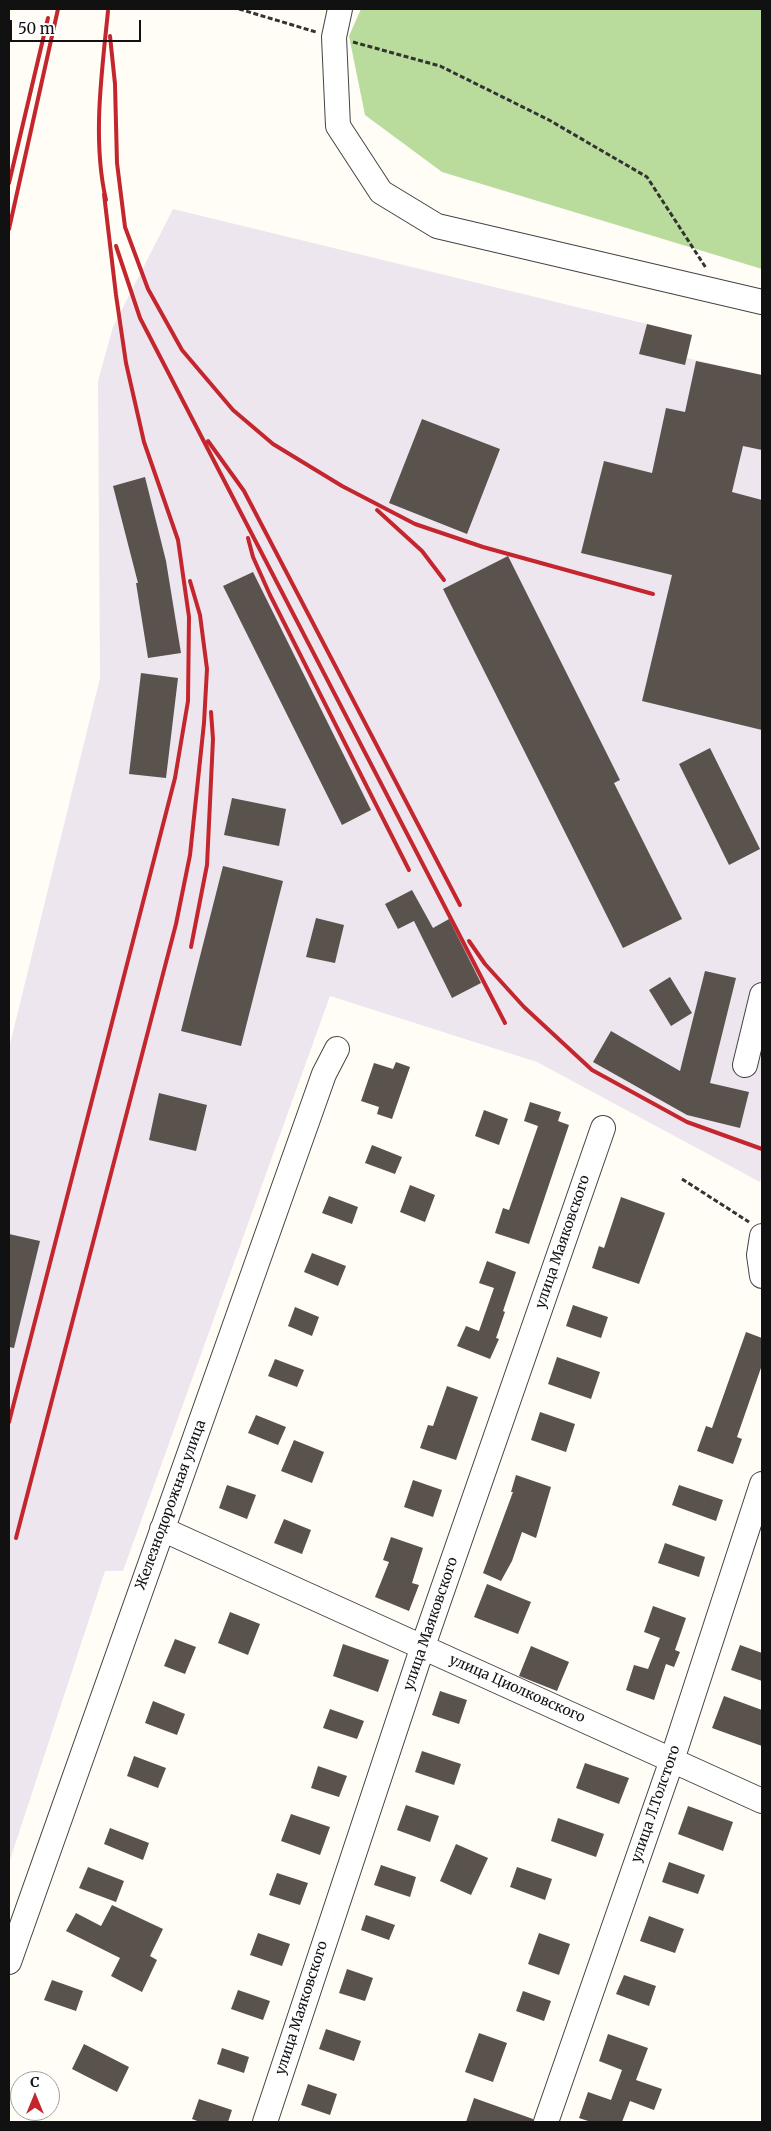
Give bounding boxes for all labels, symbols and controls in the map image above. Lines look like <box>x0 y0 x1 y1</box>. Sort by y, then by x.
scale bar <box>12 10 144 42</box>
text: 50 m <box>18 19 55 38</box>
street label: улица Маяковского <box>532 1173 594 1311</box>
street label: Железнодорожная улица <box>132 1418 210 1592</box>
street label: улица Маяковского <box>400 1555 462 1693</box>
street label: улица Циолковского <box>446 1651 588 1727</box>
street label: улица Л.Толстого <box>628 1743 684 1865</box>
street label: улица Маяковского <box>272 1939 332 2077</box>
north arrow <box>10 2071 60 2121</box>
text: С <box>30 2073 40 2091</box>

